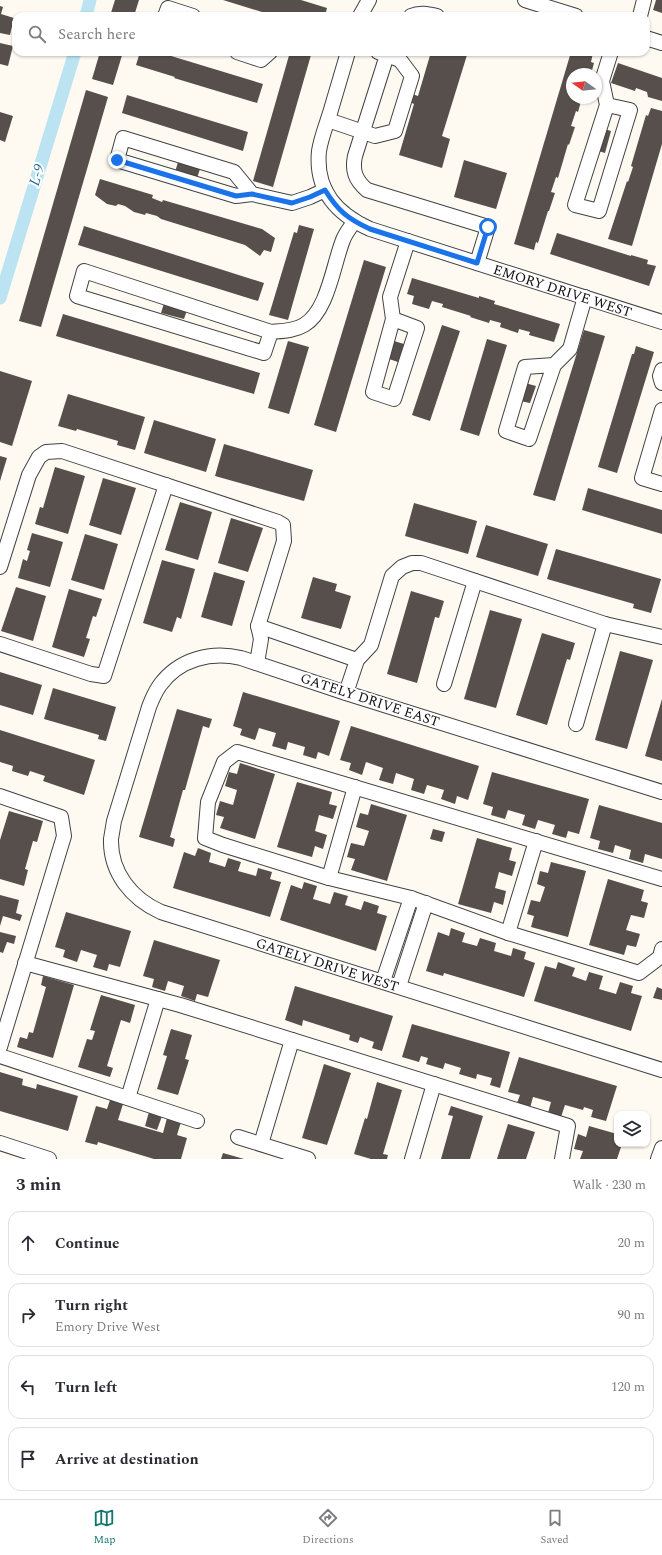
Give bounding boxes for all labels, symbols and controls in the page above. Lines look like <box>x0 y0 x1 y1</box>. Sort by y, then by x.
search box <box>12 12 650 56</box>
icon: search <box>26 23 48 45</box>
text: Search here <box>58 23 136 46</box>
north arrow <box>566 68 602 104</box>
route end <box>108 151 126 169</box>
water label: L-9 <box>23 161 51 189</box>
route start <box>479 218 497 236</box>
street label: EMORY DRIVE WEST <box>491 258 635 322</box>
street label: GATELY DRIVE EAST <box>298 668 442 732</box>
street label: GATELY DRIVE WEST <box>253 932 402 997</box>
map controls <box>614 1111 650 1147</box>
button: layers <box>614 1111 650 1147</box>
text: 3 min <box>16 1172 61 1198</box>
text: Walk · 230 m <box>572 1175 646 1195</box>
icon: ahead <box>17 1232 39 1254</box>
text: Continue <box>55 1232 120 1255</box>
text: 20 m <box>618 1233 645 1253</box>
text: Turn right <box>55 1294 128 1317</box>
icon: right <box>17 1304 39 1326</box>
text: 90 m <box>618 1305 645 1325</box>
text: Emory Drive West <box>55 1317 160 1337</box>
icon: left <box>17 1376 39 1398</box>
text: Turn left <box>55 1376 117 1399</box>
text: 120 m <box>611 1377 645 1397</box>
icon: arrive <box>17 1448 39 1470</box>
text: Arrive at destination <box>55 1448 199 1471</box>
tab: Map <box>93 1507 116 1548</box>
tab: Directions <box>302 1507 354 1548</box>
tab: Saved <box>540 1507 569 1548</box>

